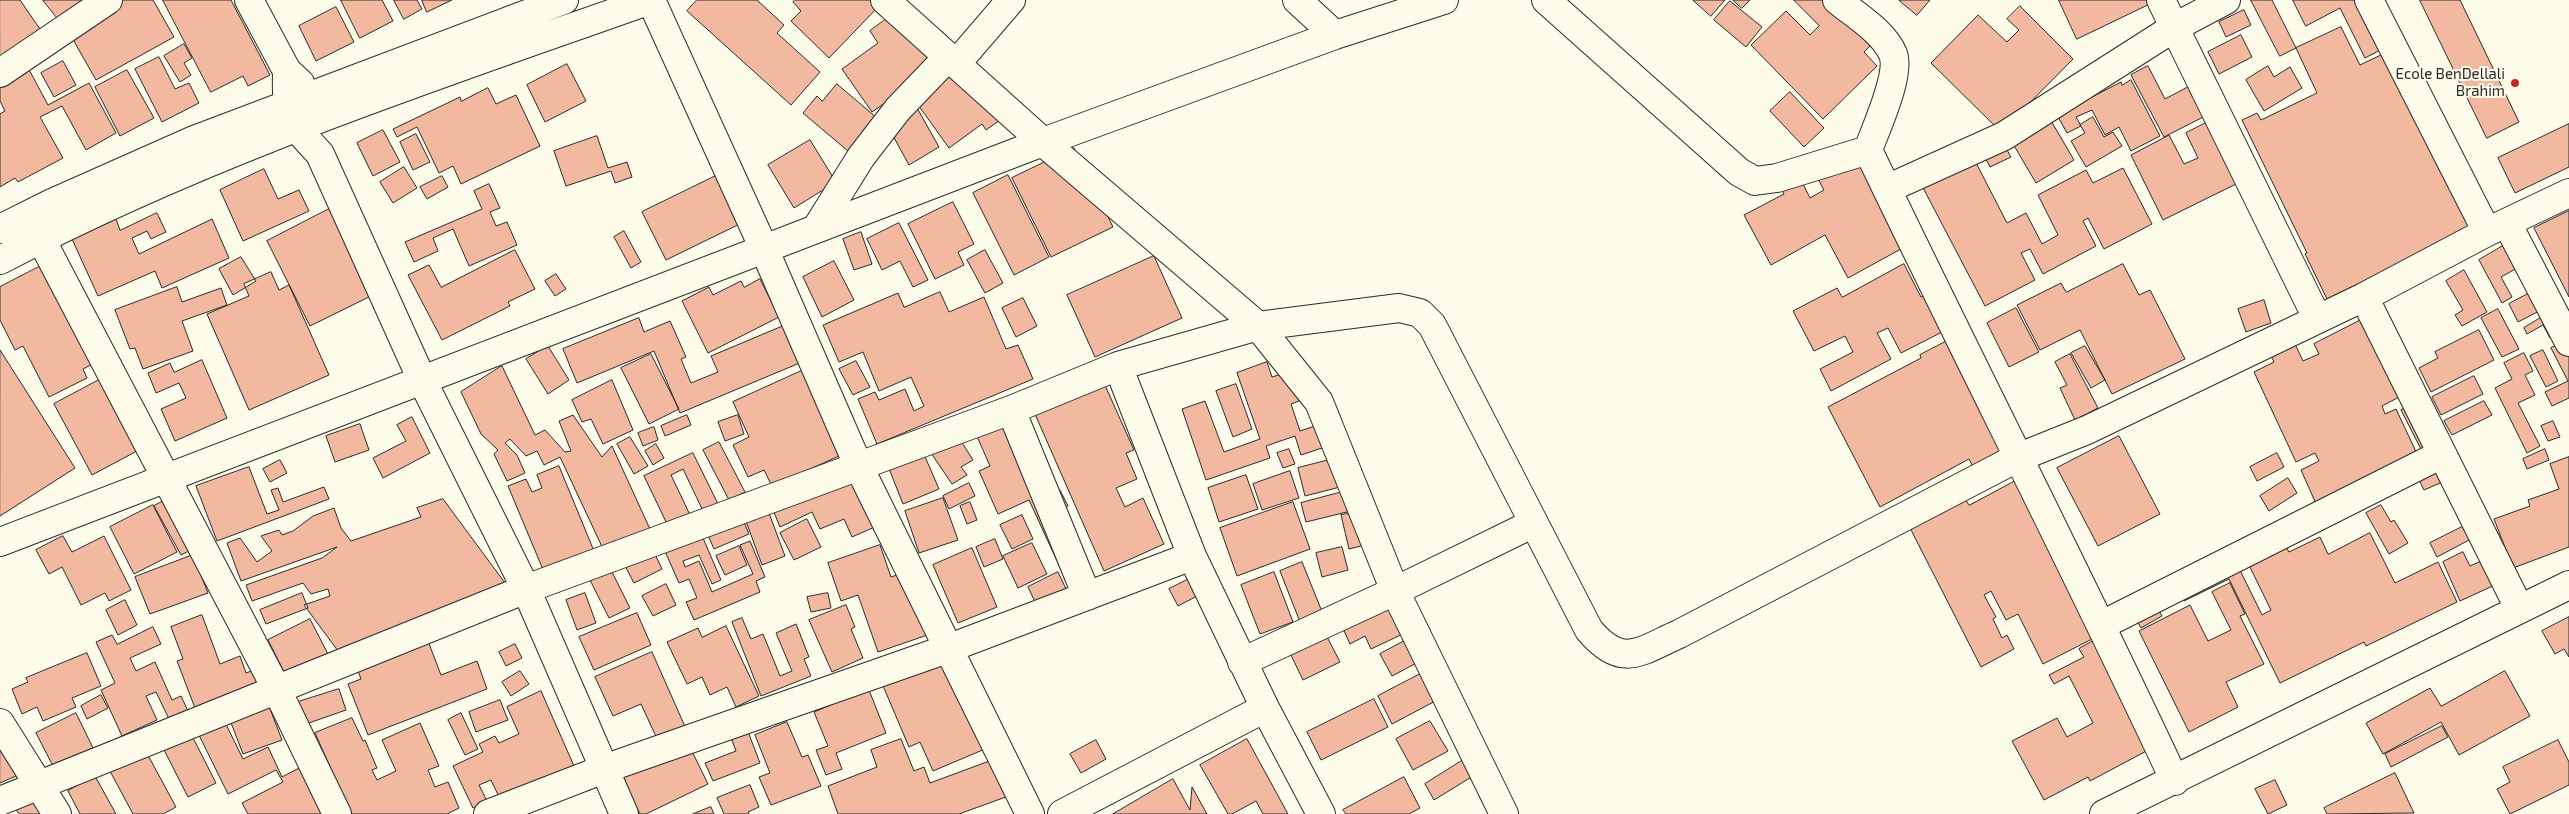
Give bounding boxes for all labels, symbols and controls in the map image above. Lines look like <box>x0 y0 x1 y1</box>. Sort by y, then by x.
place label: Ecole BenDellali Brahim <box>2396 65 2505 100</box>
marker: Ecole BenDellali Brahim <box>2509 77 2521 89</box>

